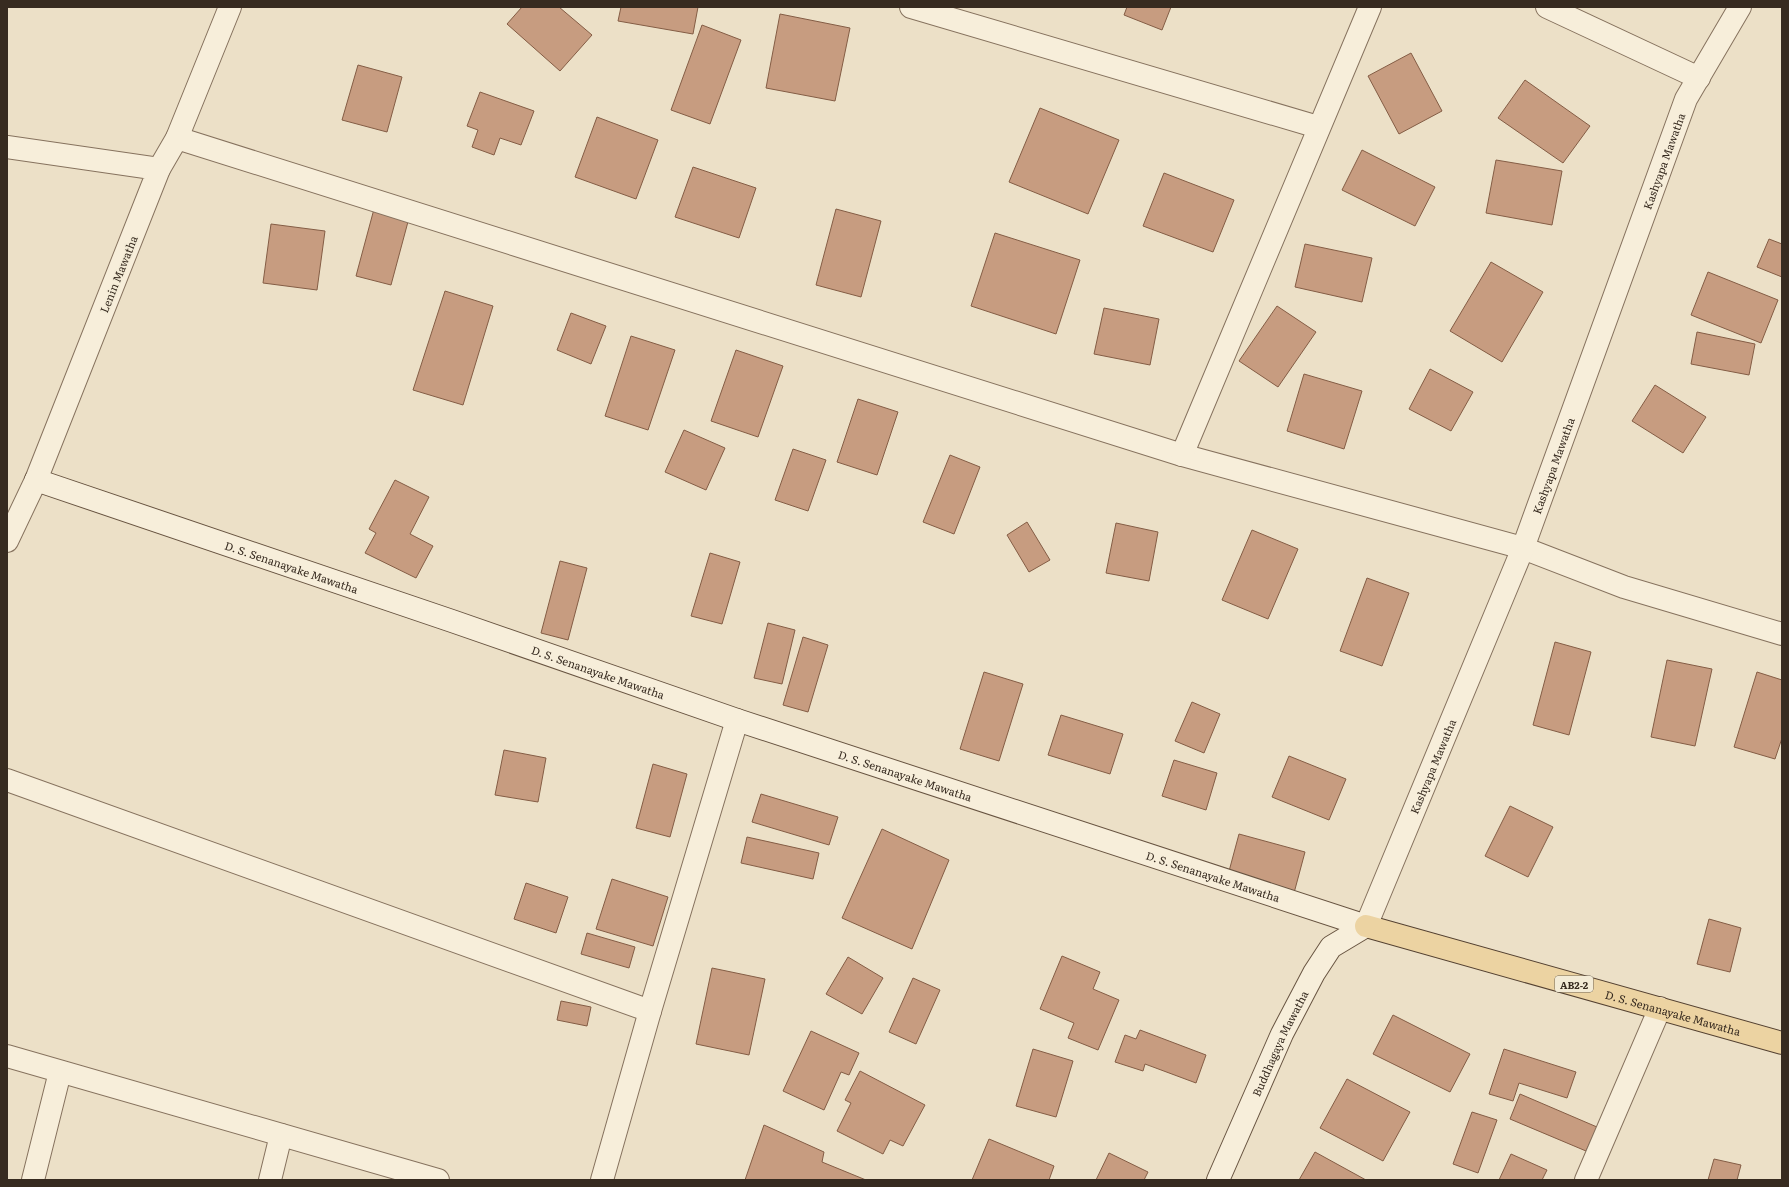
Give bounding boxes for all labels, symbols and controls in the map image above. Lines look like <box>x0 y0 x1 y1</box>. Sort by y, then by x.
street label: Kashyapa Mawatha <box>1639 110 1688 211</box>
street label: Lenin Mawatha <box>95 233 141 315</box>
street label: Kashyapa Mawatha <box>1528 415 1578 516</box>
street label: D. S. Senanayake Mawatha <box>223 537 361 597</box>
street label: D. S. Senanayake Mawatha <box>529 641 667 702</box>
street label: Kashyapa Mawatha <box>1405 716 1459 816</box>
street label: D. S. Senanayake Mawatha <box>836 746 974 805</box>
street label: D. S. Senanayake Mawatha <box>1144 847 1282 905</box>
road number: AB2-2 <box>1555 976 1593 992</box>
street label: D. S. Senanayake Mawatha <box>1604 986 1743 1039</box>
street label: Buddhagaya Mawatha <box>1248 987 1312 1099</box>

